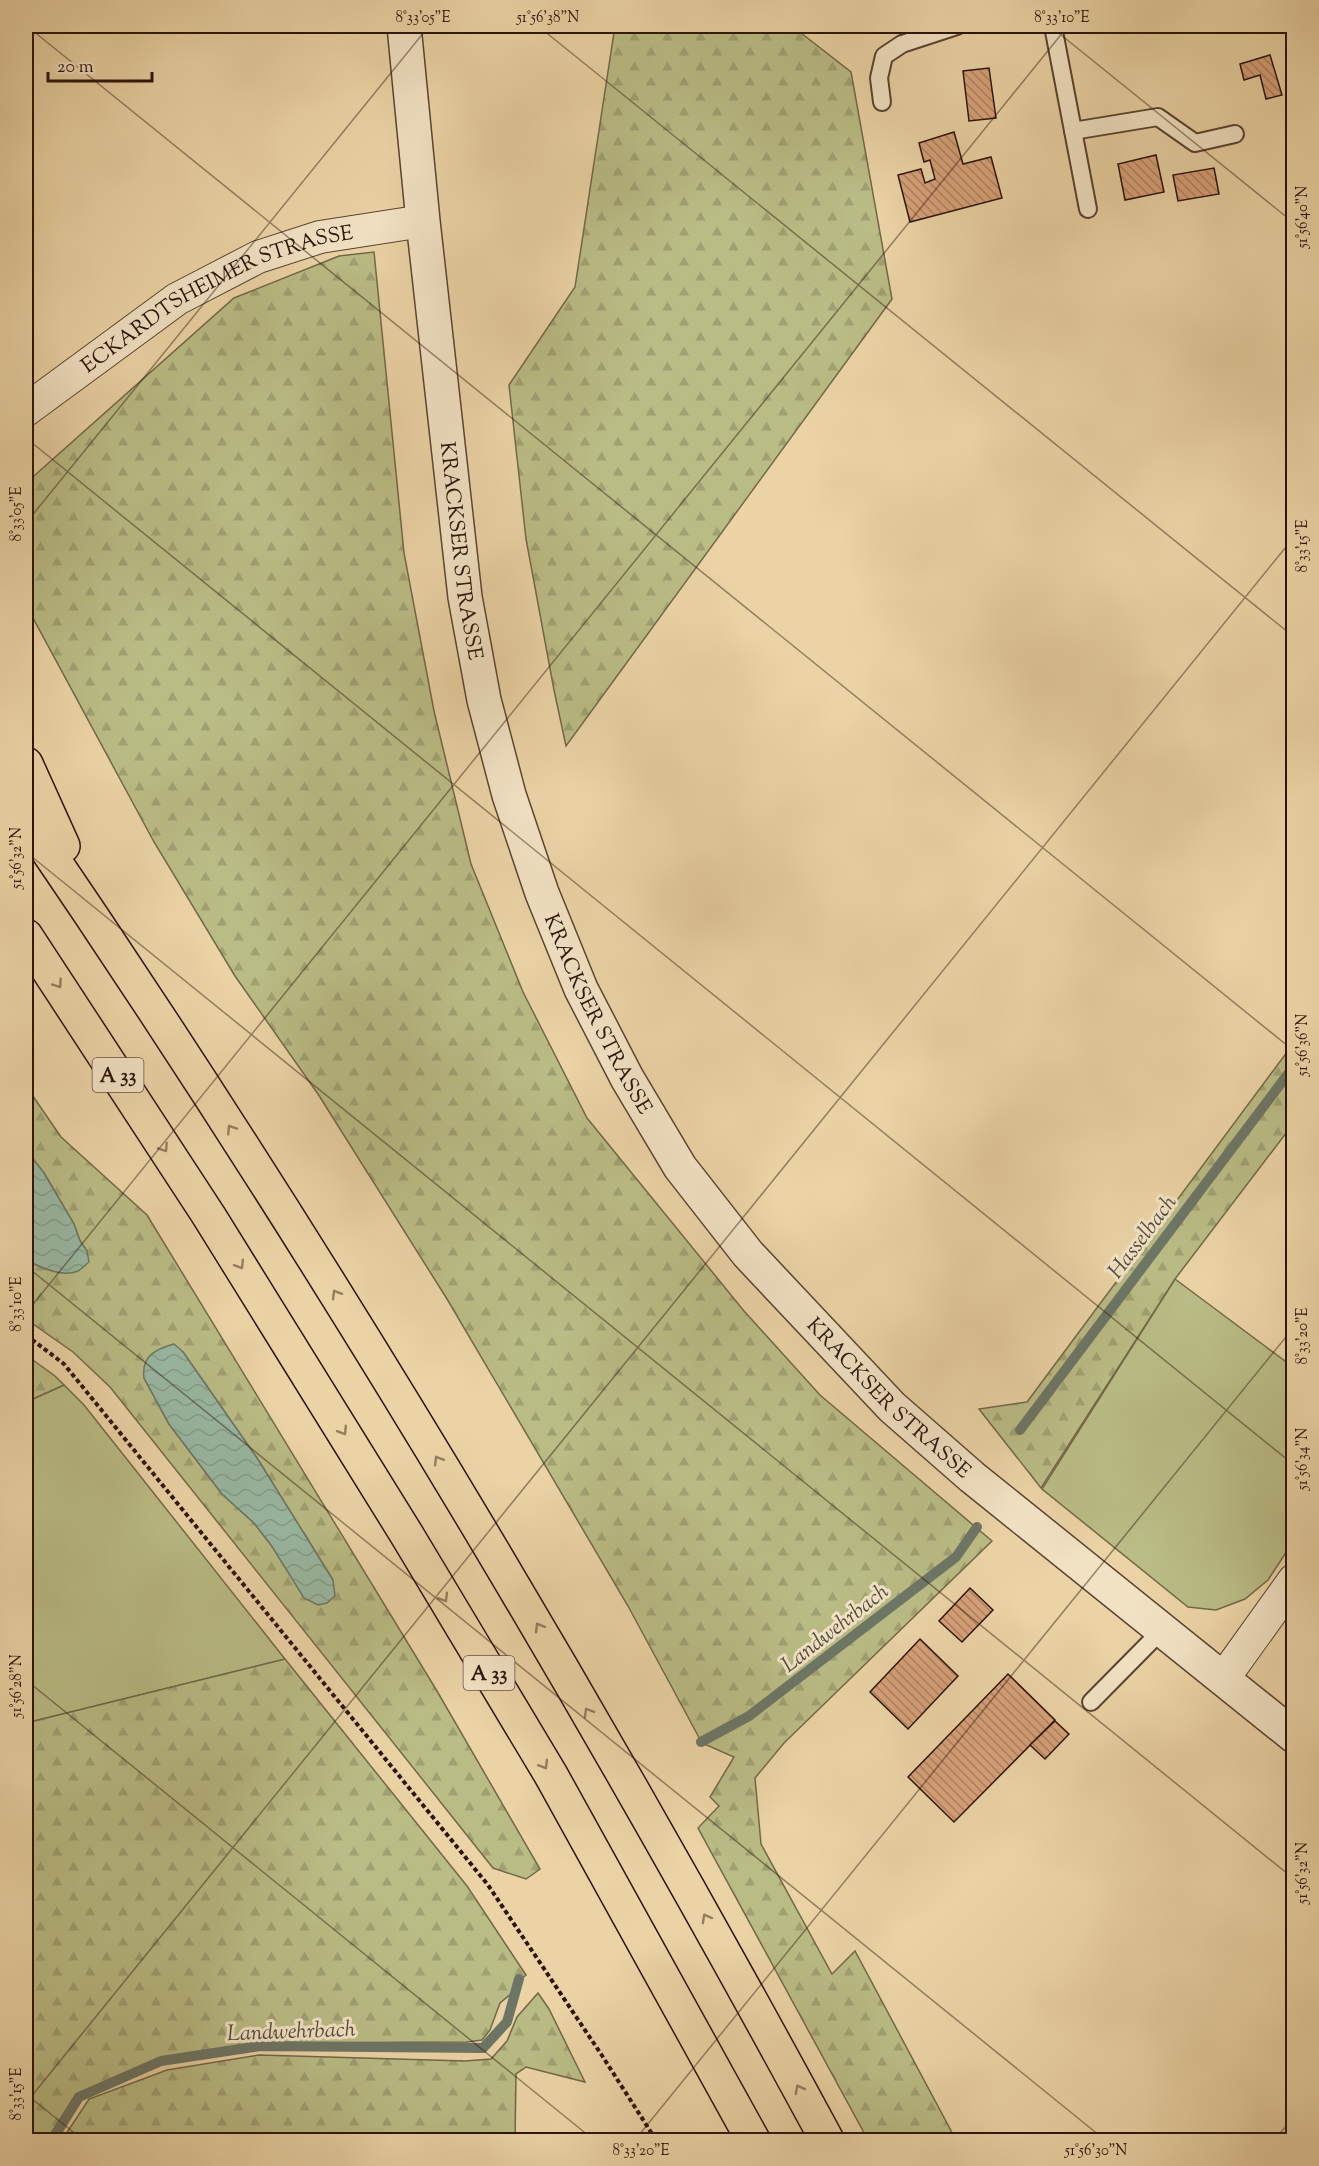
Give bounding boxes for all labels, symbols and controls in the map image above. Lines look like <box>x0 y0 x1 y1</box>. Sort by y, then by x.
text: 8°33'05"E <box>395 8 451 29</box>
text: 51°56'38"N <box>516 8 579 29</box>
text: 8°33'10"E <box>1034 8 1090 29</box>
scale bar <box>48 45 152 83</box>
text: 20 m <box>57 55 94 81</box>
text: 51°56'40"N <box>1293 186 1314 249</box>
street label: ECKARDTSHEIMER STRASSE <box>76 219 356 382</box>
street label: KRACKSER STRASSE <box>431 440 489 663</box>
text: 8°33'05"E <box>7 486 28 542</box>
text: 8°33'15"E <box>1293 519 1314 573</box>
text: 51°56'32"N <box>7 827 28 890</box>
street label: KRACKSER STRASSE <box>535 910 659 1121</box>
one-way arrow <box>51 977 62 988</box>
text: 51°56'36"N <box>1293 1014 1314 1077</box>
road number: A 33 <box>92 1058 144 1092</box>
one-way arrow <box>227 1125 239 1135</box>
one-way arrow <box>157 1141 168 1152</box>
water label: Hasselbach <box>1101 1189 1186 1286</box>
one-way arrow <box>232 1259 244 1269</box>
text: 8°33'10"E <box>7 1276 28 1332</box>
one-way arrow <box>333 1289 344 1300</box>
text: 8°33'20"E <box>1293 1307 1314 1365</box>
street label: KRACKSER STRASSE <box>798 1312 977 1487</box>
one-way arrow <box>336 1425 348 1435</box>
text: 51°56'34"N <box>1293 1428 1314 1491</box>
one-way arrow <box>434 1456 446 1466</box>
water label: Landwehrbach <box>775 1577 897 1682</box>
one-way arrow <box>436 1592 448 1602</box>
one-way arrow <box>534 1623 546 1633</box>
text: 51°56'28"N <box>7 1654 28 1719</box>
road number: A 33 <box>464 1656 514 1690</box>
one-way arrow <box>584 1708 596 1718</box>
one-way arrow <box>537 1759 549 1769</box>
text: 51°56'32"N <box>1293 1842 1314 1905</box>
one-way arrow <box>702 1914 713 1924</box>
water label: Landwehrbach <box>226 2015 356 2051</box>
text: 8°33'15"E <box>7 2067 28 2121</box>
one-way arrow <box>795 2084 807 2095</box>
text: 8°33'20"E <box>612 2141 670 2162</box>
text: 51°56'30"N <box>1064 2141 1127 2162</box>

